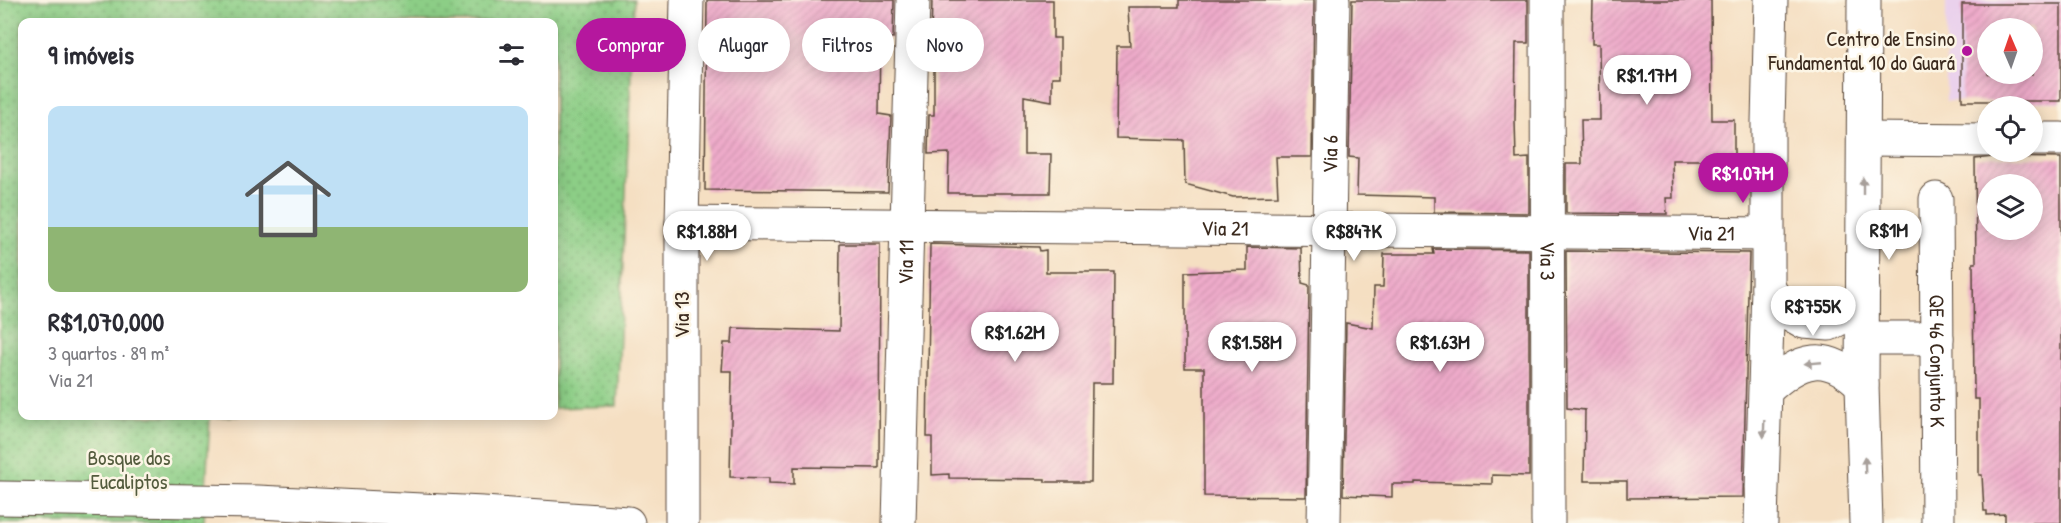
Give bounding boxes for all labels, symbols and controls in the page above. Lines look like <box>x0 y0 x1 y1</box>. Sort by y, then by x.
chip: Comprar <box>576 18 686 72</box>
chip: Alugar <box>698 18 790 72</box>
chip: Filtros <box>802 18 894 72</box>
chip: Novo <box>906 18 984 72</box>
north arrow <box>1977 18 2043 84</box>
map controls <box>1977 18 2043 240</box>
place label: Centro de Ensino Fundamental 10 do Guará <box>1767 24 1955 77</box>
text: 9 imóveis <box>48 37 134 72</box>
icon: filters <box>495 38 528 71</box>
marker: Centro de Ensino Fundamental 10 do Guará <box>1960 44 1974 58</box>
pin: R$1.17M <box>1592 55 1702 106</box>
text: R$1.17M <box>1617 61 1677 88</box>
button: locate <box>1977 96 2043 162</box>
street label: Via 6 <box>1315 135 1345 173</box>
icon: home <box>234 145 342 253</box>
pin: R$1.07M <box>1688 153 1798 204</box>
text: R$1.07M <box>1712 159 1774 186</box>
button: layers <box>1977 174 2043 240</box>
one-way arrow <box>1858 176 1868 195</box>
pin: R$1M <box>1853 210 1925 261</box>
pin: R$1.88M <box>652 211 762 262</box>
pin: R$847K <box>1305 211 1403 262</box>
street label: Via 21 <box>1201 213 1249 243</box>
text: R$1M <box>1870 216 1908 243</box>
text: R$1.88M <box>677 217 737 244</box>
text: R$847K <box>1326 217 1382 244</box>
street label: Via 21 <box>1687 218 1735 248</box>
street label: Via 11 <box>890 239 921 285</box>
street label: Via 3 <box>1533 241 1563 281</box>
pin: R$755K <box>1764 286 1862 337</box>
street label: Via 13 <box>667 292 696 338</box>
text: R$755K <box>1785 292 1841 319</box>
street label: QE 46 Conjunto K <box>1923 294 1952 428</box>
text: R$1,070,000 <box>48 304 164 339</box>
pin: R$1.62M <box>960 312 1070 363</box>
text: R$1.62M <box>985 318 1045 345</box>
pin: R$1.58M <box>1197 322 1307 373</box>
pin: R$1.63M <box>1385 322 1495 373</box>
text: R$1.58M <box>1222 328 1282 355</box>
text: R$1.63M <box>1410 328 1470 355</box>
text: 3 quartos · 89 m² <box>48 339 169 366</box>
one-way arrow <box>1804 358 1823 368</box>
text: Via 21 <box>48 366 93 393</box>
one-way arrow <box>1760 420 1769 439</box>
park label: Bosque dos Eucaliptos <box>87 443 171 496</box>
one-way arrow <box>1860 455 1869 474</box>

